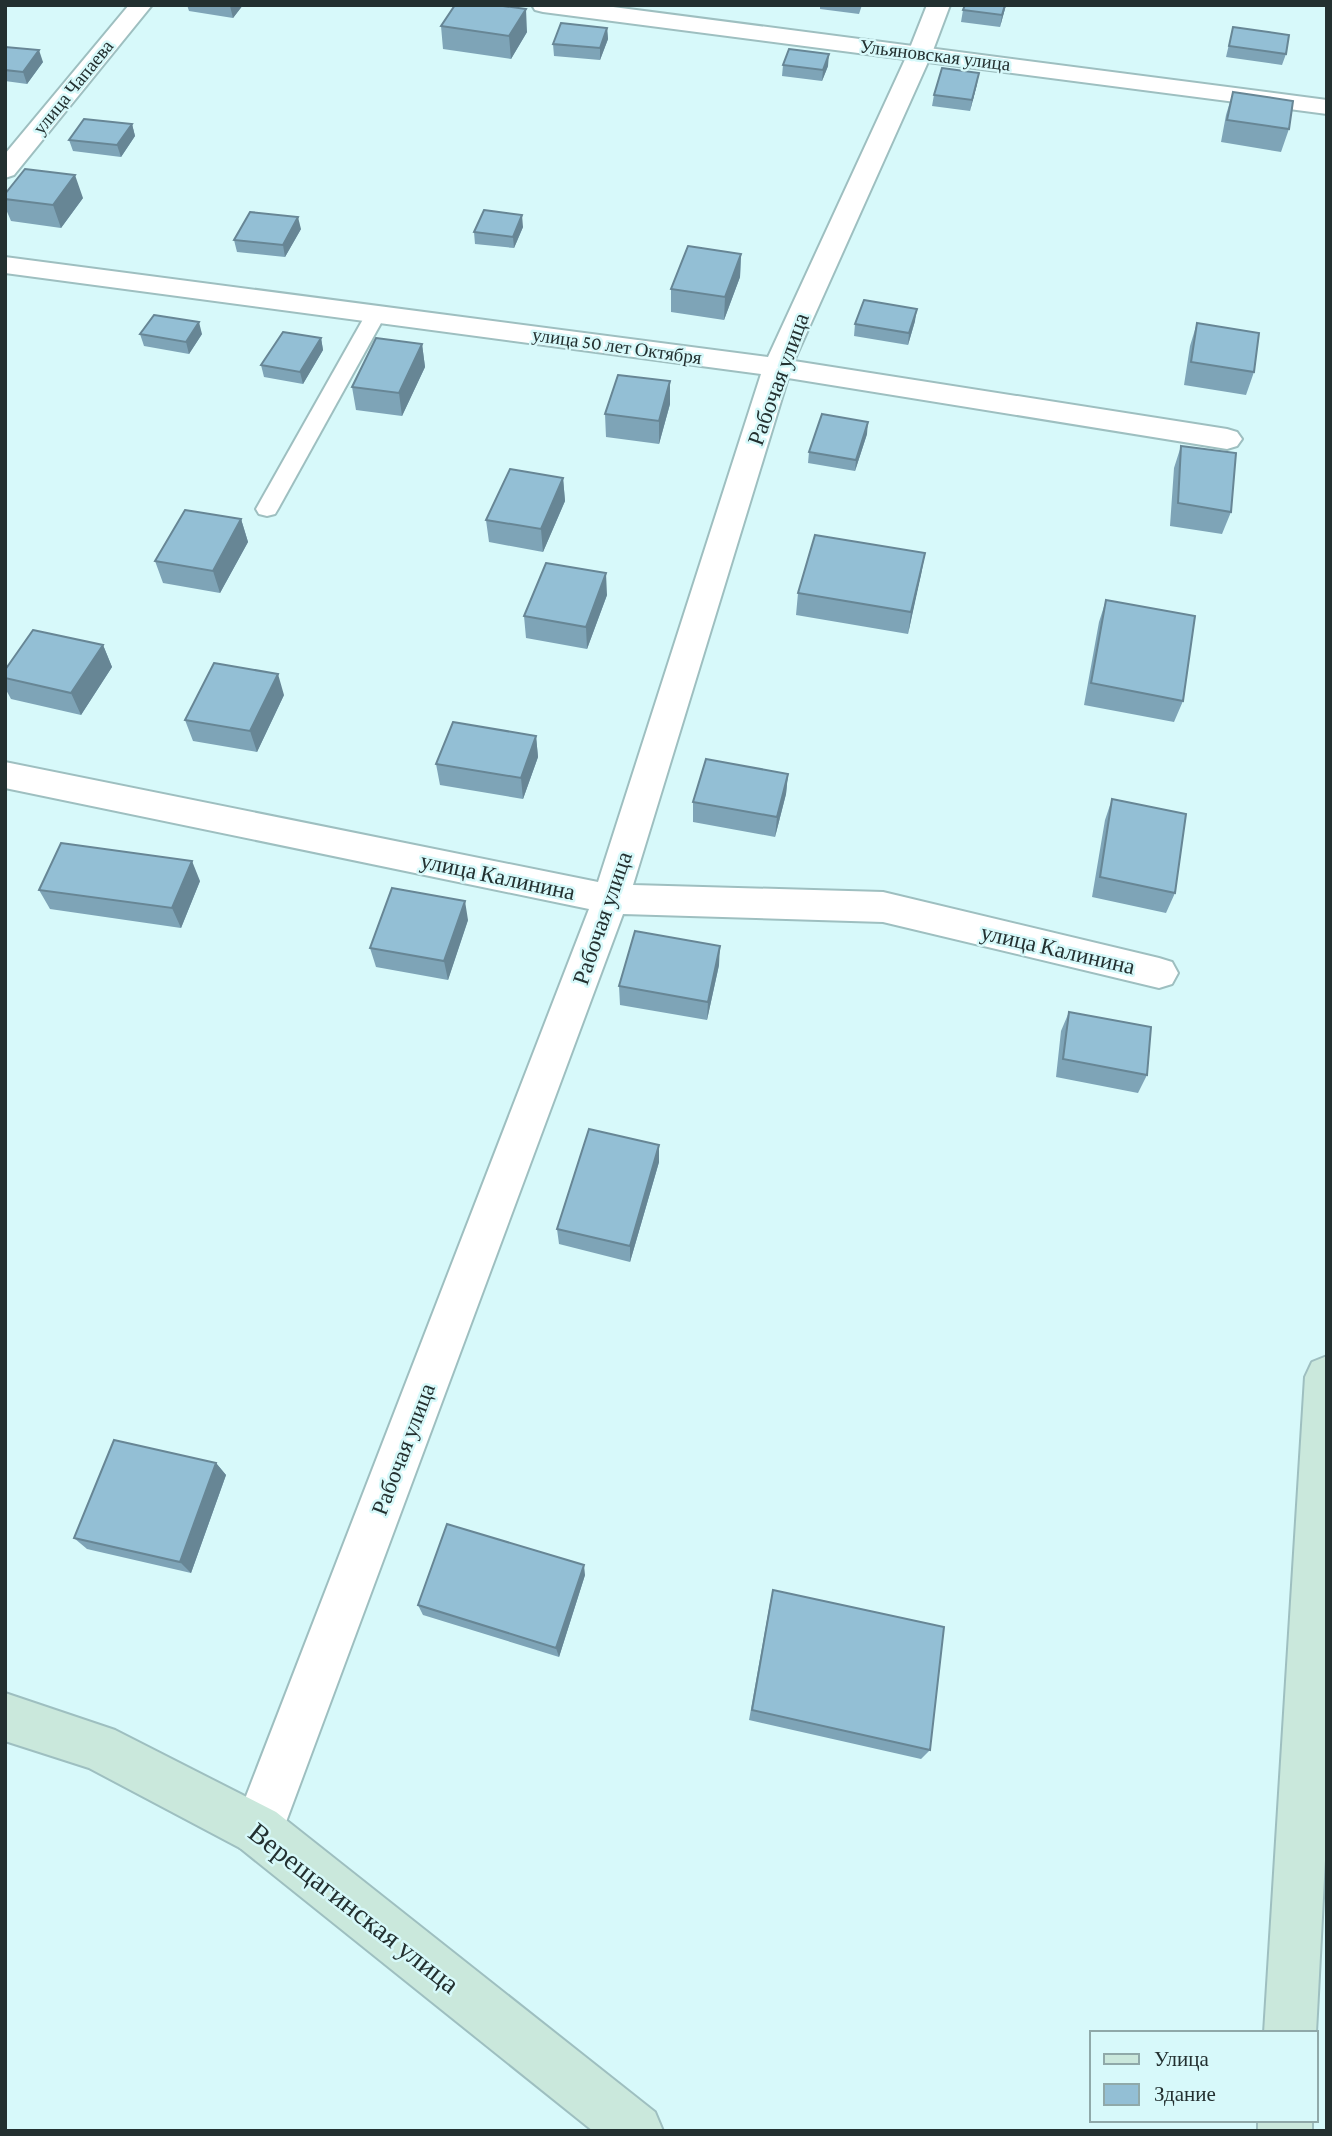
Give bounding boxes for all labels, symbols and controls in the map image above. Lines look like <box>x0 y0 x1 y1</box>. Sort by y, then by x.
street label: улица Чапаева <box>29 35 118 138</box>
street label: Ульяновская улица <box>858 35 1012 75</box>
street label: Рабочая улица <box>742 309 814 449</box>
street label: улица 50 лет Октября <box>531 324 703 368</box>
street label: улица Калинина <box>418 847 578 905</box>
street label: Рабочая улица <box>567 848 637 988</box>
street label: улица Калинина <box>978 919 1138 979</box>
street label: Рабочая улица <box>366 1379 440 1519</box>
street label: Верещагинская улица <box>243 1816 466 2000</box>
legend <box>1090 2031 1318 2122</box>
text: Улица <box>1154 2047 1209 2071</box>
text: Здание <box>1154 2082 1216 2106</box>

